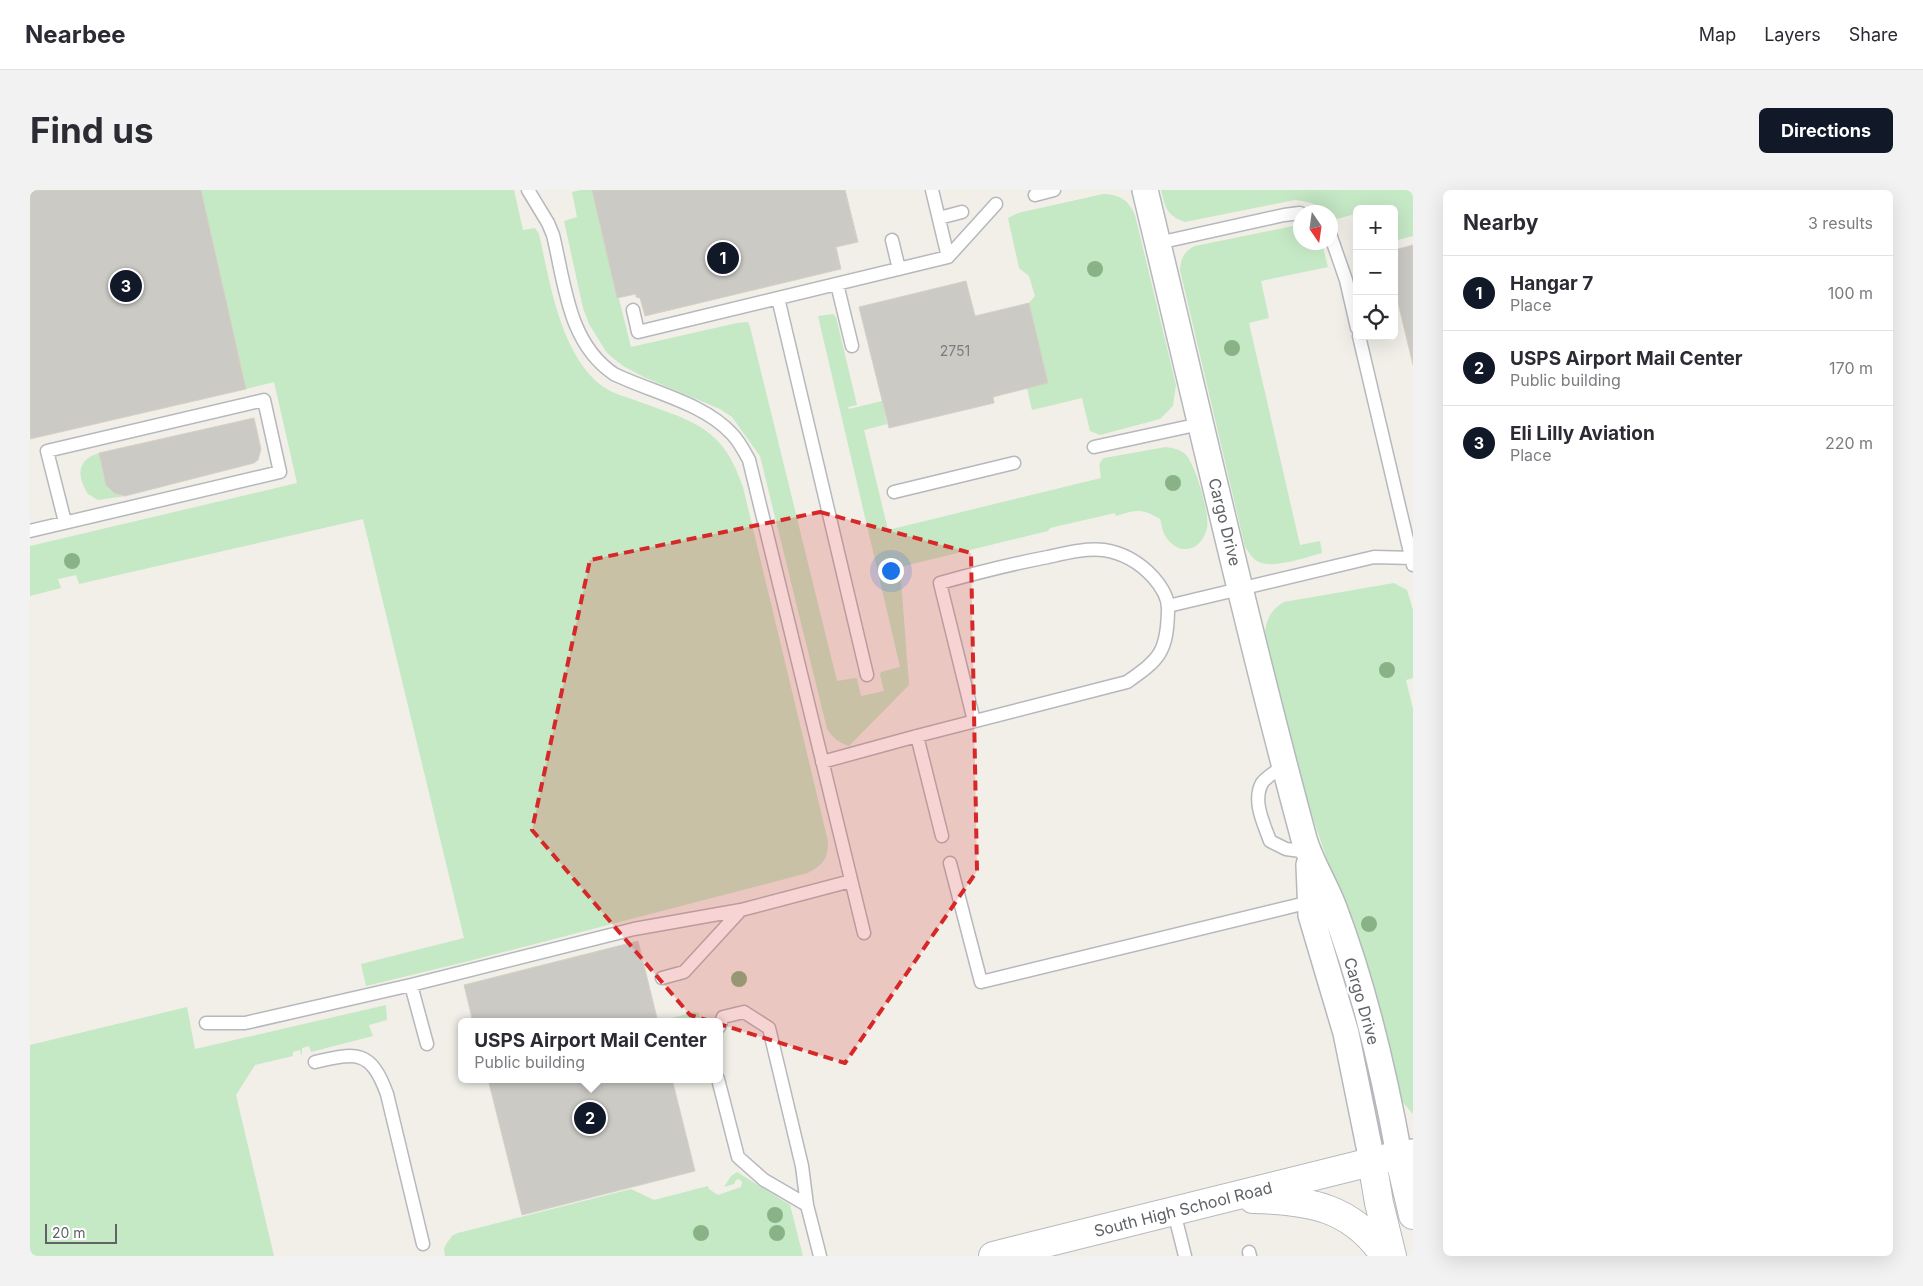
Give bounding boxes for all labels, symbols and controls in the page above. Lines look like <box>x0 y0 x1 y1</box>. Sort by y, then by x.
text: Nearbee <box>25 20 126 49</box>
text: Map <box>1699 24 1736 45</box>
text: Layers <box>1764 24 1821 45</box>
text: Share <box>1849 24 1898 45</box>
button: Directions <box>1759 108 1893 153</box>
text: Find us <box>30 109 154 151</box>
north arrow <box>1293 205 1338 250</box>
map controls <box>1353 205 1398 340</box>
button: + <box>1353 205 1398 250</box>
text: Nearby <box>1463 210 1538 235</box>
text: 3 results <box>1808 213 1873 233</box>
pin: 1 <box>707 239 739 277</box>
button: − <box>1353 250 1398 295</box>
pin: 3 <box>110 267 142 305</box>
text: Hangar 7 <box>1510 272 1593 295</box>
text: 1 <box>1476 283 1482 303</box>
text: 100 m <box>1828 283 1873 303</box>
button: locate <box>1353 295 1398 340</box>
text: Place <box>1510 295 1552 315</box>
house number: 2751 <box>940 342 970 359</box>
text: USPS Airport Mail Center <box>1510 347 1743 370</box>
text: 2 <box>1474 358 1484 378</box>
text: 170 m <box>1829 358 1873 378</box>
text: Public building <box>1510 370 1621 390</box>
text: Eli Lilly Aviation <box>1510 422 1655 445</box>
text: 3 <box>1474 433 1484 453</box>
text: 220 m <box>1825 433 1873 453</box>
text: Place <box>1510 445 1552 465</box>
street label: Cargo Drive <box>1204 476 1246 568</box>
your location <box>878 558 904 584</box>
street label: Cargo Drive <box>1340 955 1384 1047</box>
popup <box>458 1018 723 1083</box>
text: USPS Airport Mail Center <box>474 1029 707 1052</box>
text: Public building <box>474 1052 585 1072</box>
pin: 2 <box>574 1099 606 1137</box>
street label: South High School Road <box>1092 1177 1274 1241</box>
scale bar <box>45 1221 118 1244</box>
text: 20 m <box>52 1224 86 1241</box>

